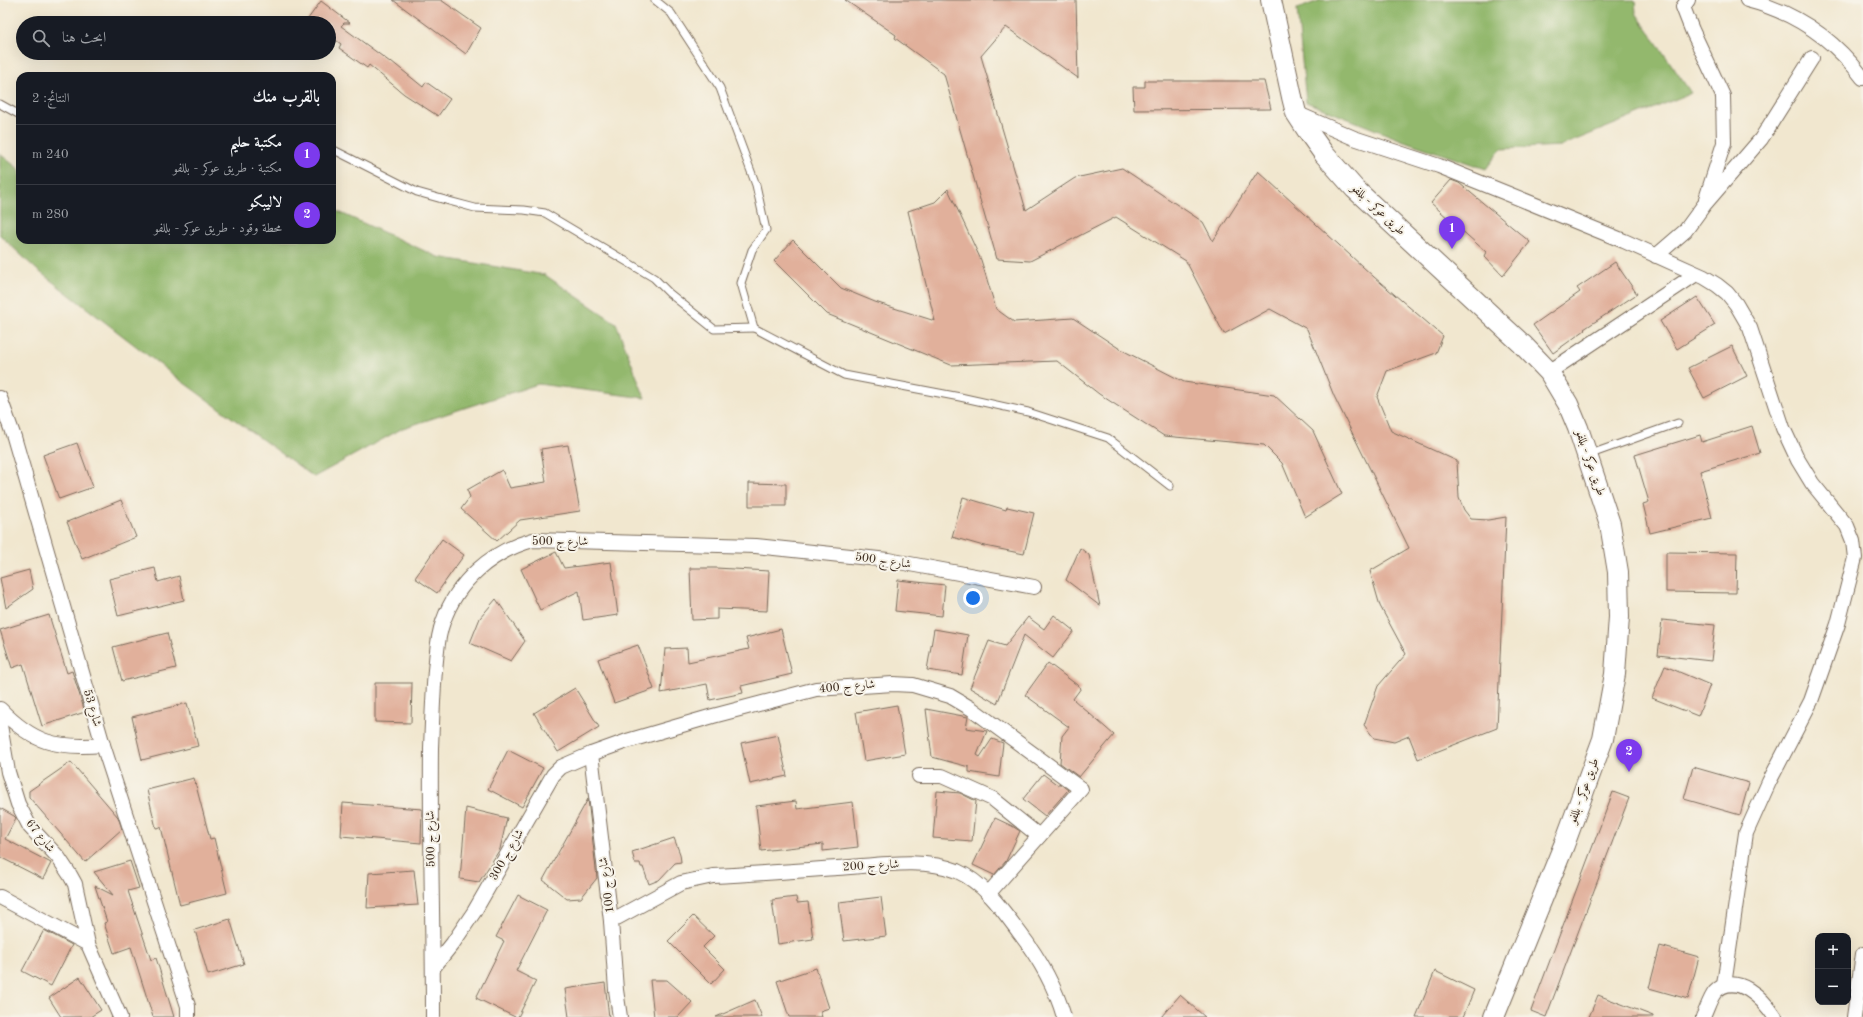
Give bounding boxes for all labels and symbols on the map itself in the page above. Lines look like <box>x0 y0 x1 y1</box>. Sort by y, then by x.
street label: طريق عوكر - بللفو <box>1347 180 1409 239</box>
pin: 1 <box>1439 216 1465 249</box>
street label: طريق عوكر - بللفو <box>1572 427 1609 498</box>
street label: شارع ج 500 <box>532 535 588 552</box>
street label: شارع ج 500 <box>854 550 912 575</box>
your location <box>963 588 983 608</box>
street label: شارع ج 400 <box>818 679 876 699</box>
street label: شارع 53 <box>77 688 104 729</box>
pin: 2 <box>1616 739 1642 772</box>
street label: طريق عوكر - بللفو <box>1564 756 1602 827</box>
street label: شارع ج 500 <box>424 810 441 867</box>
street label: شارع 67 <box>20 817 57 857</box>
street label: شارع ج 300 <box>488 827 530 884</box>
street label: شارع ج 100 <box>598 856 620 914</box>
street label: شارع ج 200 <box>843 859 900 877</box>

